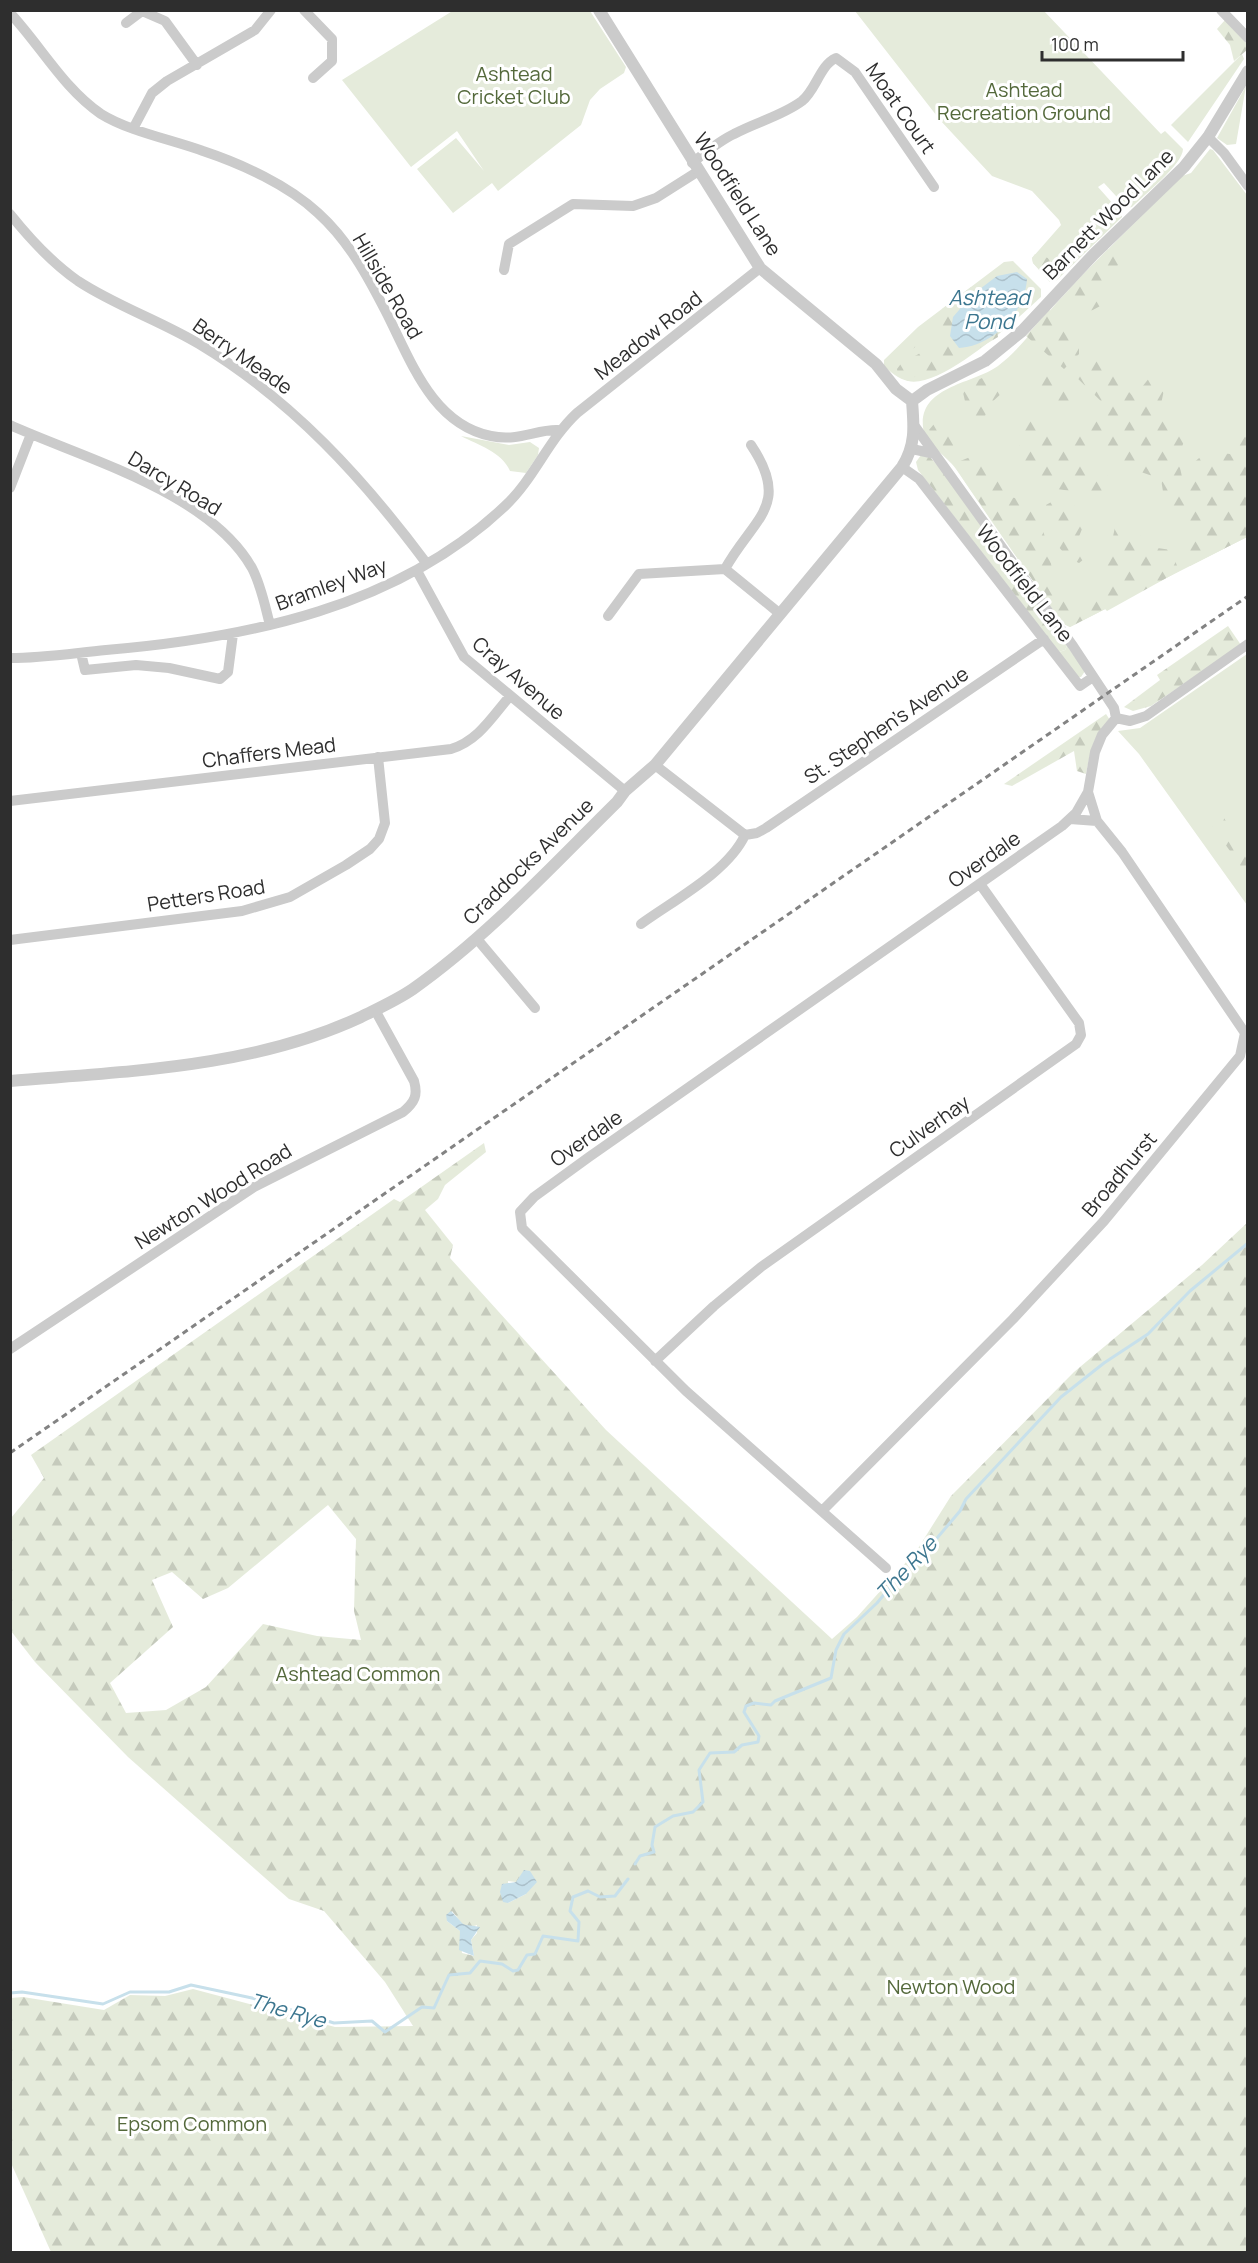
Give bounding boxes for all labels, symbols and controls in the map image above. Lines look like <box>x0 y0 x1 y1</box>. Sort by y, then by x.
scale bar <box>1042 24 1183 62</box>
text: 100 m <box>1051 32 1099 56</box>
street label: Moat Court <box>860 57 942 159</box>
park label: Ashtead Cricket Club <box>457 60 571 110</box>
park label: Ashtead Recreation Ground <box>937 76 1111 126</box>
street label: Woodfield Lane <box>688 127 788 261</box>
street label: Barnett Wood Lane <box>1037 143 1179 285</box>
street label: Hillside Road <box>347 228 429 344</box>
water label: Ashtead Pond <box>949 283 1032 335</box>
street label: Meadow Road <box>589 285 707 385</box>
street label: Berry Meade <box>188 312 298 400</box>
street label: Darcy Road <box>123 445 227 521</box>
street label: Woodfield Lane <box>971 519 1079 647</box>
street label: Bramley Way <box>272 551 391 617</box>
street label: Cray Avenue <box>467 630 571 726</box>
street label: St. Stephen's Avenue <box>799 660 973 790</box>
street label: Chaffers Mead <box>201 730 337 774</box>
street label: Craddocks Avenue <box>457 792 599 930</box>
street label: Overdale <box>943 824 1025 894</box>
street label: Petters Road <box>145 872 267 918</box>
street label: Culverhay <box>883 1088 975 1164</box>
street label: Overdale <box>545 1103 627 1173</box>
street label: Broadhurst <box>1076 1126 1162 1222</box>
street label: Newton Wood Road <box>129 1137 297 1255</box>
water label: The Rye <box>869 1529 944 1606</box>
park label: Ashtead Common <box>276 1660 440 1687</box>
park label: Newton Wood <box>887 1973 1015 2000</box>
water label: The Rye <box>247 1986 331 2035</box>
park label: Epsom Common <box>117 2110 267 2137</box>

